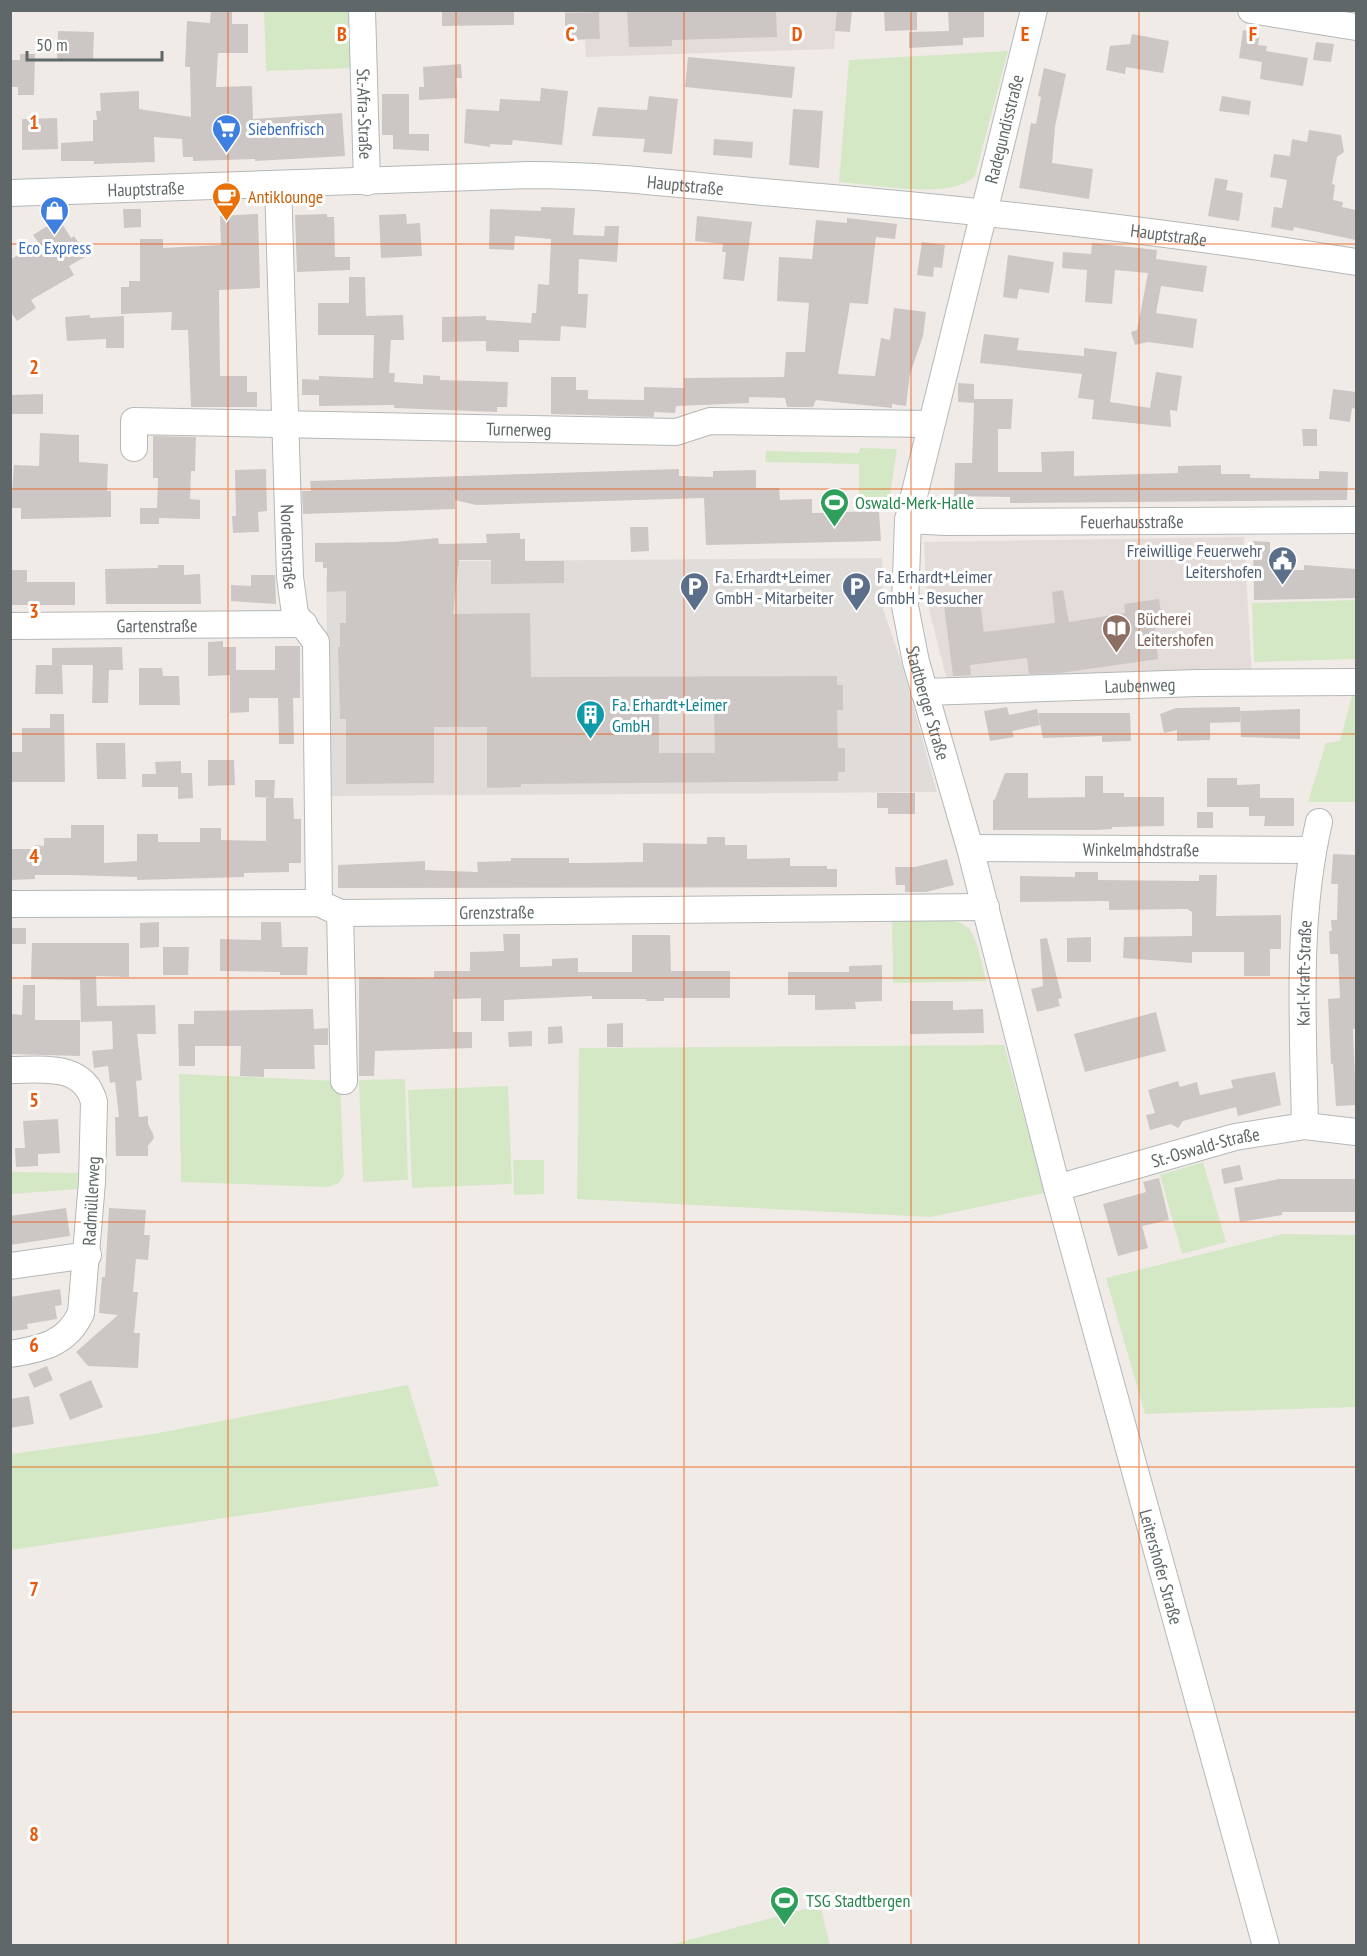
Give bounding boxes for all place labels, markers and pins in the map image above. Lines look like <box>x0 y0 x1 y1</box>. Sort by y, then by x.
supermarket icon: Siebenfrisch <box>211 112 243 154</box>
place label: Siebenfrisch <box>248 117 324 140</box>
cafe icon: Antiklounge <box>211 180 243 222</box>
place label: Antiklounge <box>248 185 323 208</box>
shop icon: Eco Express <box>39 194 71 236</box>
place label: Eco Express <box>19 236 91 259</box>
sports icon: Oswald-Merk-Halle <box>818 486 850 528</box>
place label: Oswald-Merk-Halle <box>855 491 974 514</box>
place label: Freiwillige Feuerwehr Leitershofen <box>1127 539 1262 583</box>
public building icon: Freiwillige Feuerwehr Leitershofen <box>1267 544 1299 586</box>
place label: Fa. Erhardt+Leimer GmbH - Mitarbeiter <box>715 565 833 609</box>
place label: Fa. Erhardt+Leimer GmbH - Besucher <box>877 565 993 609</box>
parking icon: Fa. Erhardt+Leimer GmbH - Mitarbeiter <box>678 570 710 612</box>
parking icon: Fa. Erhardt+Leimer GmbH - Besucher <box>840 570 872 612</box>
place label: Bücherei Leitershofen <box>1137 607 1214 651</box>
library icon: Bücherei Leitershofen <box>1100 612 1132 654</box>
place label: Fa. Erhardt+Leimer GmbH <box>612 693 728 737</box>
building icon: Fa. Erhardt+Leimer GmbH <box>575 698 607 740</box>
sports icon: TSG Stadtbergen <box>769 1884 801 1926</box>
place label: TSG Stadtbergen <box>806 1889 910 1912</box>

